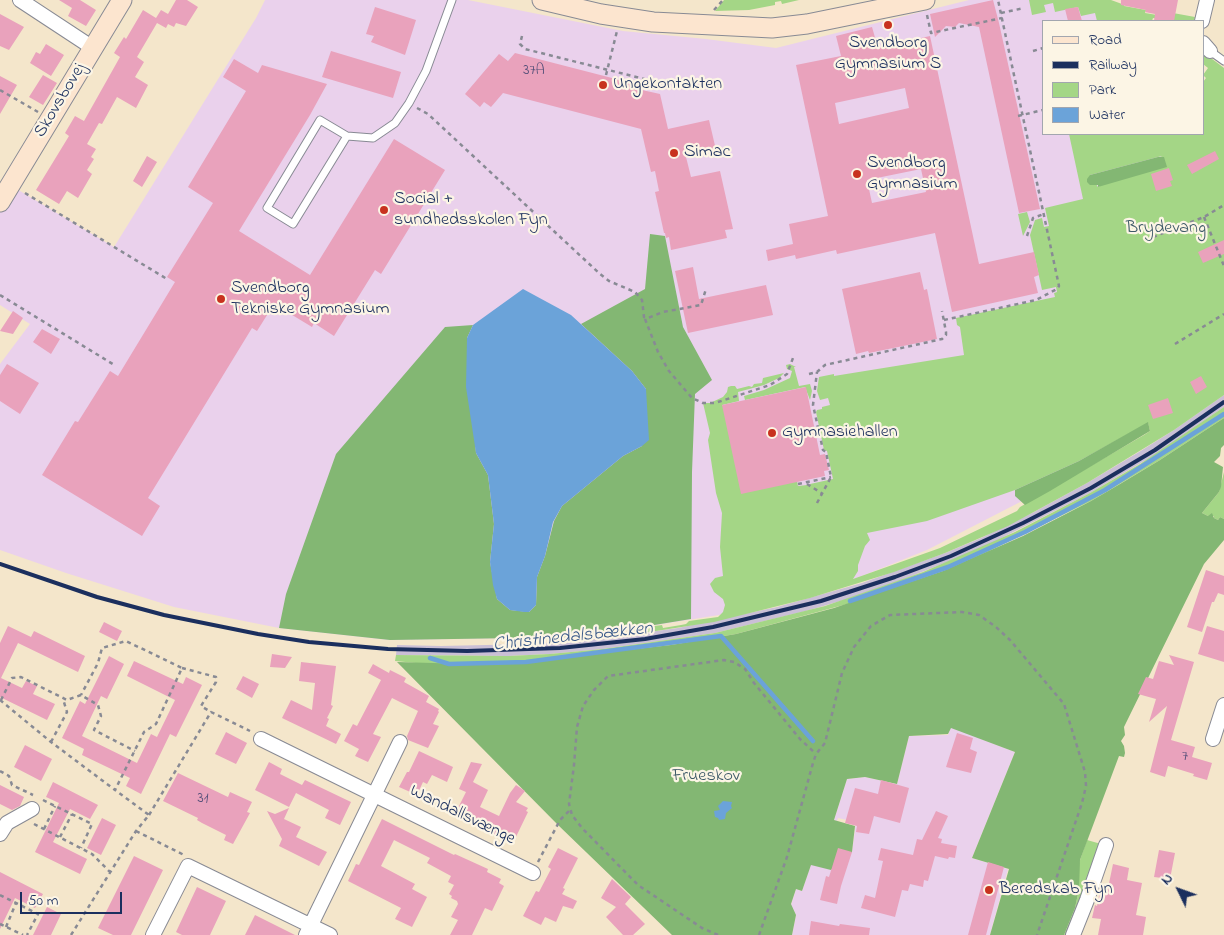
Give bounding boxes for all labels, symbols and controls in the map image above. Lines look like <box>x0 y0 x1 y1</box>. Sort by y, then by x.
marker: Svendborg Gymnasium S <box>882 19 894 31</box>
legend <box>1042 20 1204 135</box>
text: Road <box>1089 29 1122 51</box>
place label: Svendborg Gymnasium S <box>835 33 941 76</box>
text: Railway <box>1089 54 1137 76</box>
street label: Skovsbovej <box>30 60 92 142</box>
house number: 37A <box>523 63 545 81</box>
place label: Ungekontakten <box>613 74 722 96</box>
marker: Ungekontakten <box>597 79 609 91</box>
text: Park <box>1089 79 1116 101</box>
text: Water <box>1089 104 1125 126</box>
place label: Simac <box>684 142 730 164</box>
marker: Simac <box>668 147 680 159</box>
place label: Svendborg Gymnasium <box>867 153 957 195</box>
marker: Svendborg Gymnasium <box>851 168 863 180</box>
place label: Social + sundhedsskolen Fyn <box>394 189 548 232</box>
marker: Social + sundhedsskolen Fyn <box>378 204 390 216</box>
park label: Brydevang <box>1126 218 1206 240</box>
place label: Svendborg Tekniske Gymnasium <box>231 278 389 320</box>
marker: Svendborg Tekniske Gymnasium <box>215 293 227 305</box>
place label: Gymnasiehallen <box>782 422 898 444</box>
marker: Gymnasiehallen <box>766 427 778 439</box>
water label: Christinedalsbækken <box>492 618 654 658</box>
house number: 7 <box>1182 749 1188 767</box>
park label: Frueskov <box>672 766 740 788</box>
street label: Wandallsvænge <box>406 781 518 851</box>
house number: 31 <box>198 791 208 809</box>
north arrow <box>1154 865 1204 915</box>
text: N <box>1157 869 1178 890</box>
place label: Beredskab Fyn <box>999 879 1113 901</box>
scale bar <box>22 882 125 914</box>
marker: Beredskab Fyn <box>983 884 995 896</box>
text: 50 m <box>28 890 58 912</box>

